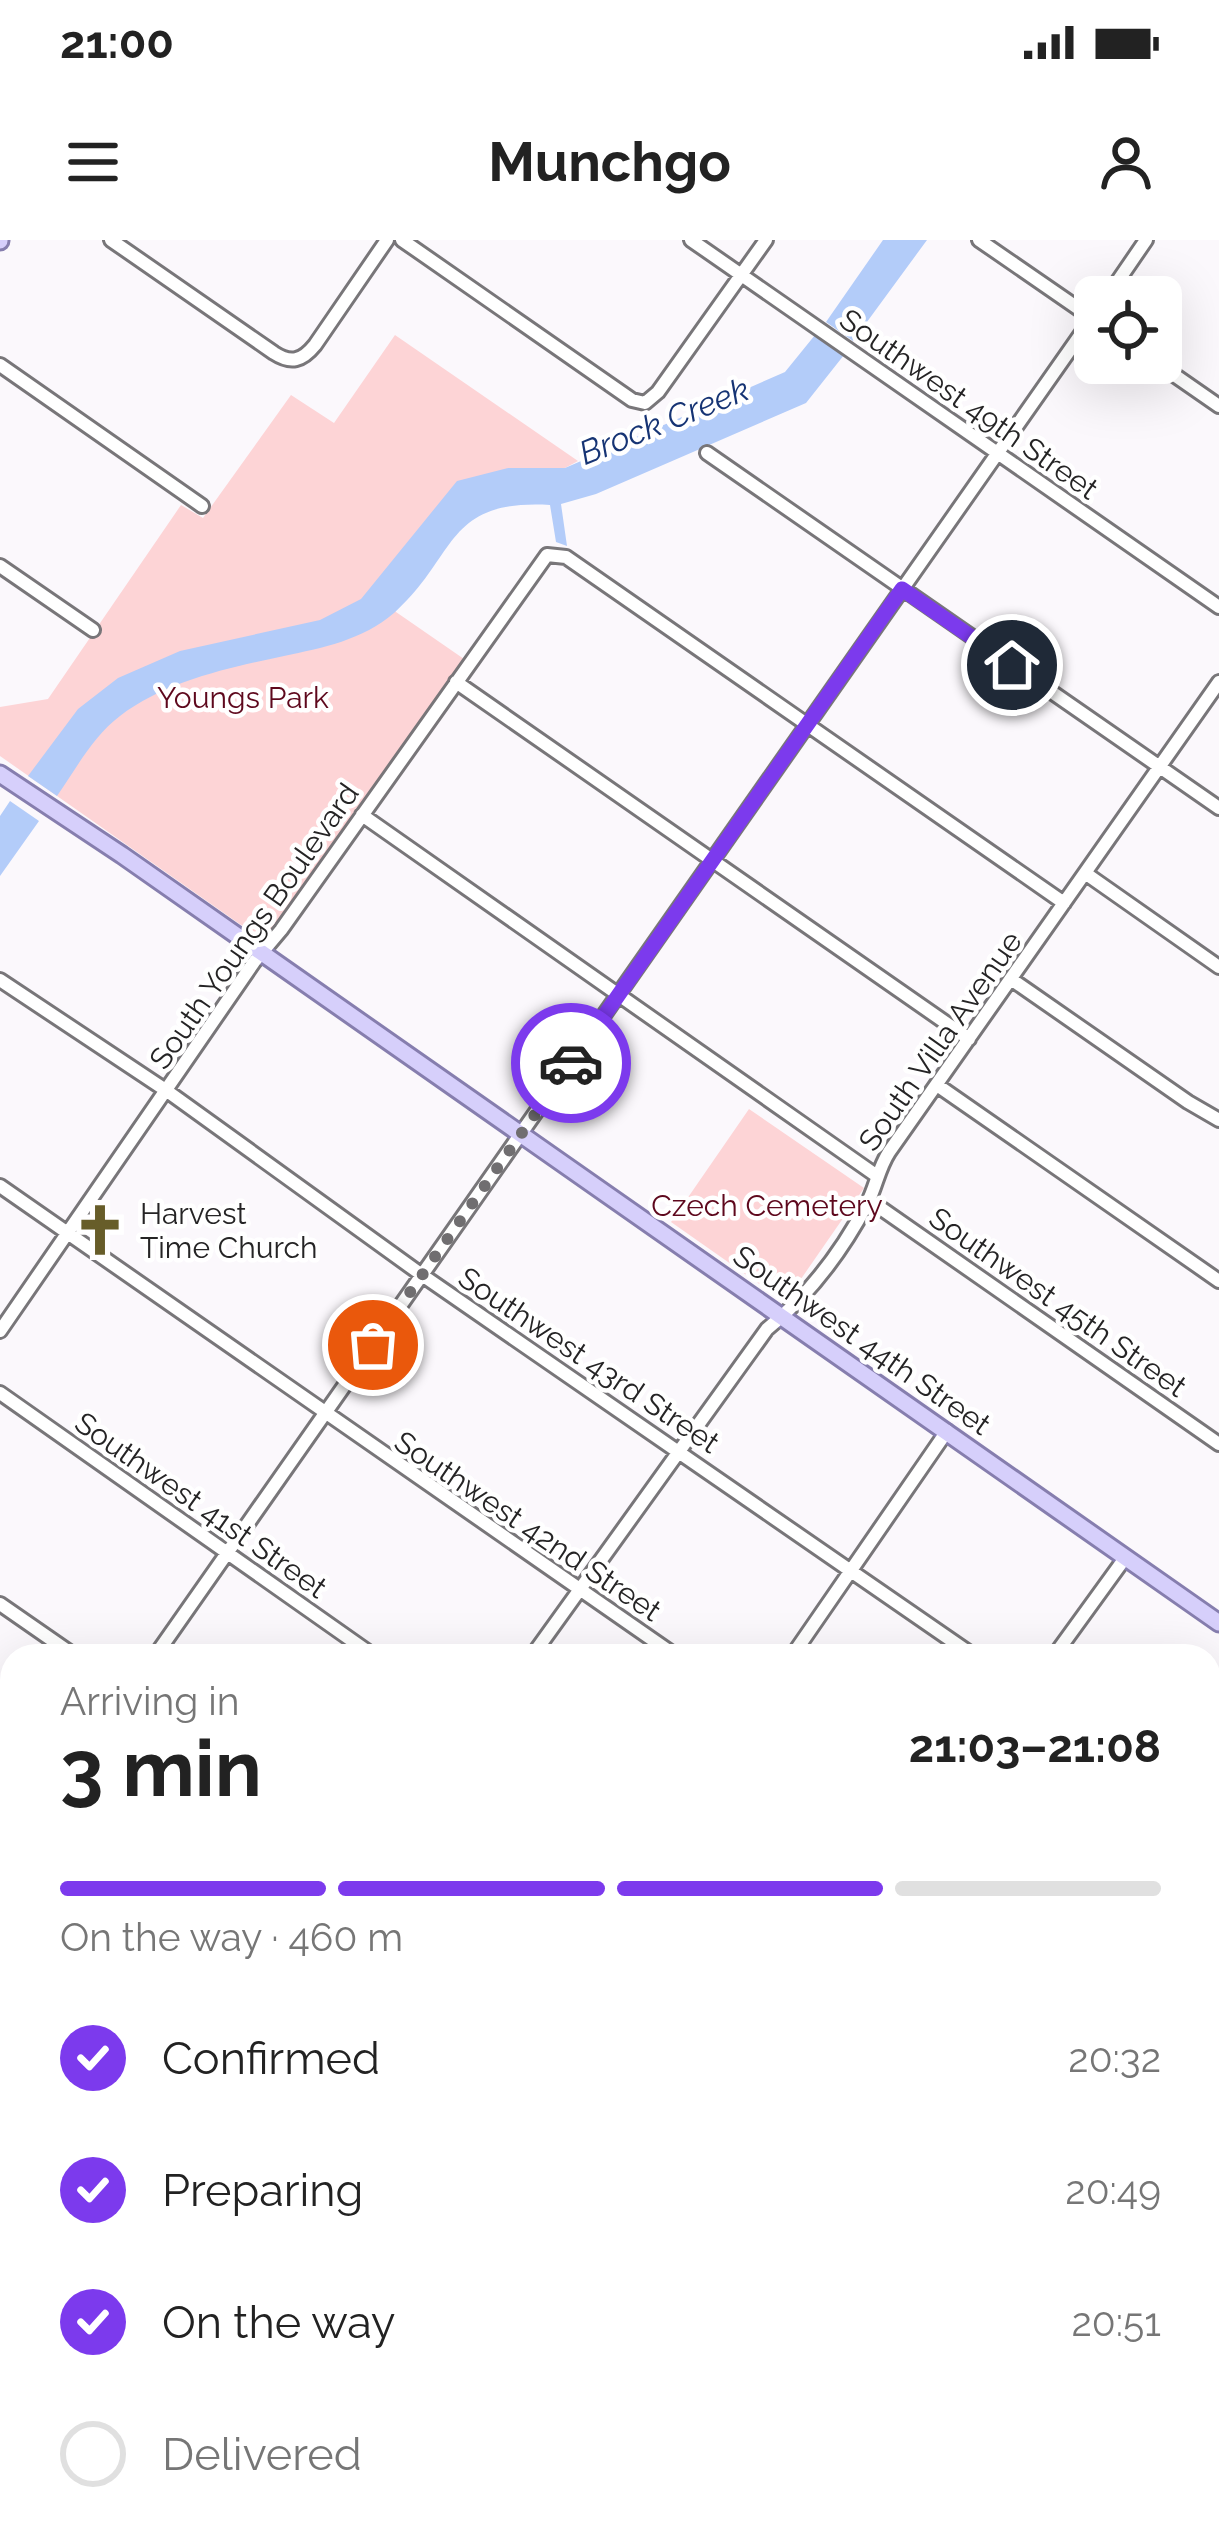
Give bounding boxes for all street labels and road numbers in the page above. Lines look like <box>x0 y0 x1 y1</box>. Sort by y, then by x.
street label: Southwest 49th Street <box>833 302 1105 506</box>
street label: South Youngs Boulevard <box>142 777 366 1075</box>
street label: South Villa Avenue <box>851 925 1029 1157</box>
street label: Southwest 45th Street <box>923 1200 1193 1404</box>
street label: Southwest 44th Street <box>727 1238 997 1442</box>
street label: Southwest 43rd Street <box>452 1260 726 1460</box>
street label: Southwest 41st Street <box>68 1405 334 1605</box>
street label: Southwest 42nd Street <box>388 1424 668 1628</box>

